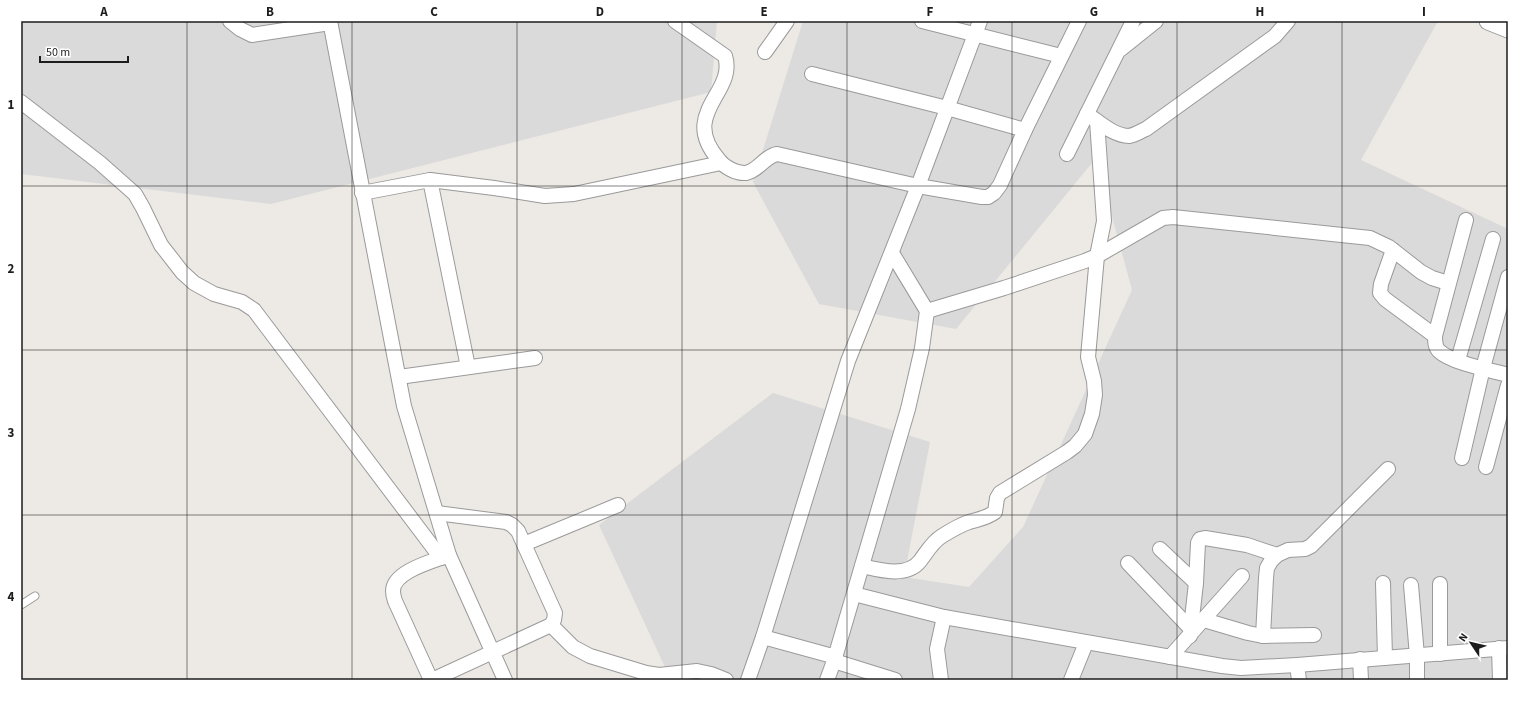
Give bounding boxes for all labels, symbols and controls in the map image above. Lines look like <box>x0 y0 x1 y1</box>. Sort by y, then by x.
text: A <box>99 3 108 21</box>
text: B <box>266 3 274 21</box>
text: C <box>430 3 438 21</box>
text: D <box>596 3 604 21</box>
text: E <box>760 3 768 21</box>
text: F <box>927 3 934 21</box>
text: G <box>1090 3 1098 21</box>
text: H <box>1256 3 1264 21</box>
text: I <box>1422 3 1426 21</box>
scale bar <box>40 38 128 64</box>
text: 50 m <box>46 44 70 61</box>
text: 1 <box>8 96 15 114</box>
text: 2 <box>8 260 15 278</box>
text: 3 <box>8 424 15 442</box>
text: 4 <box>8 588 15 606</box>
north arrow <box>1451 623 1491 663</box>
text: N <box>1455 630 1471 645</box>

